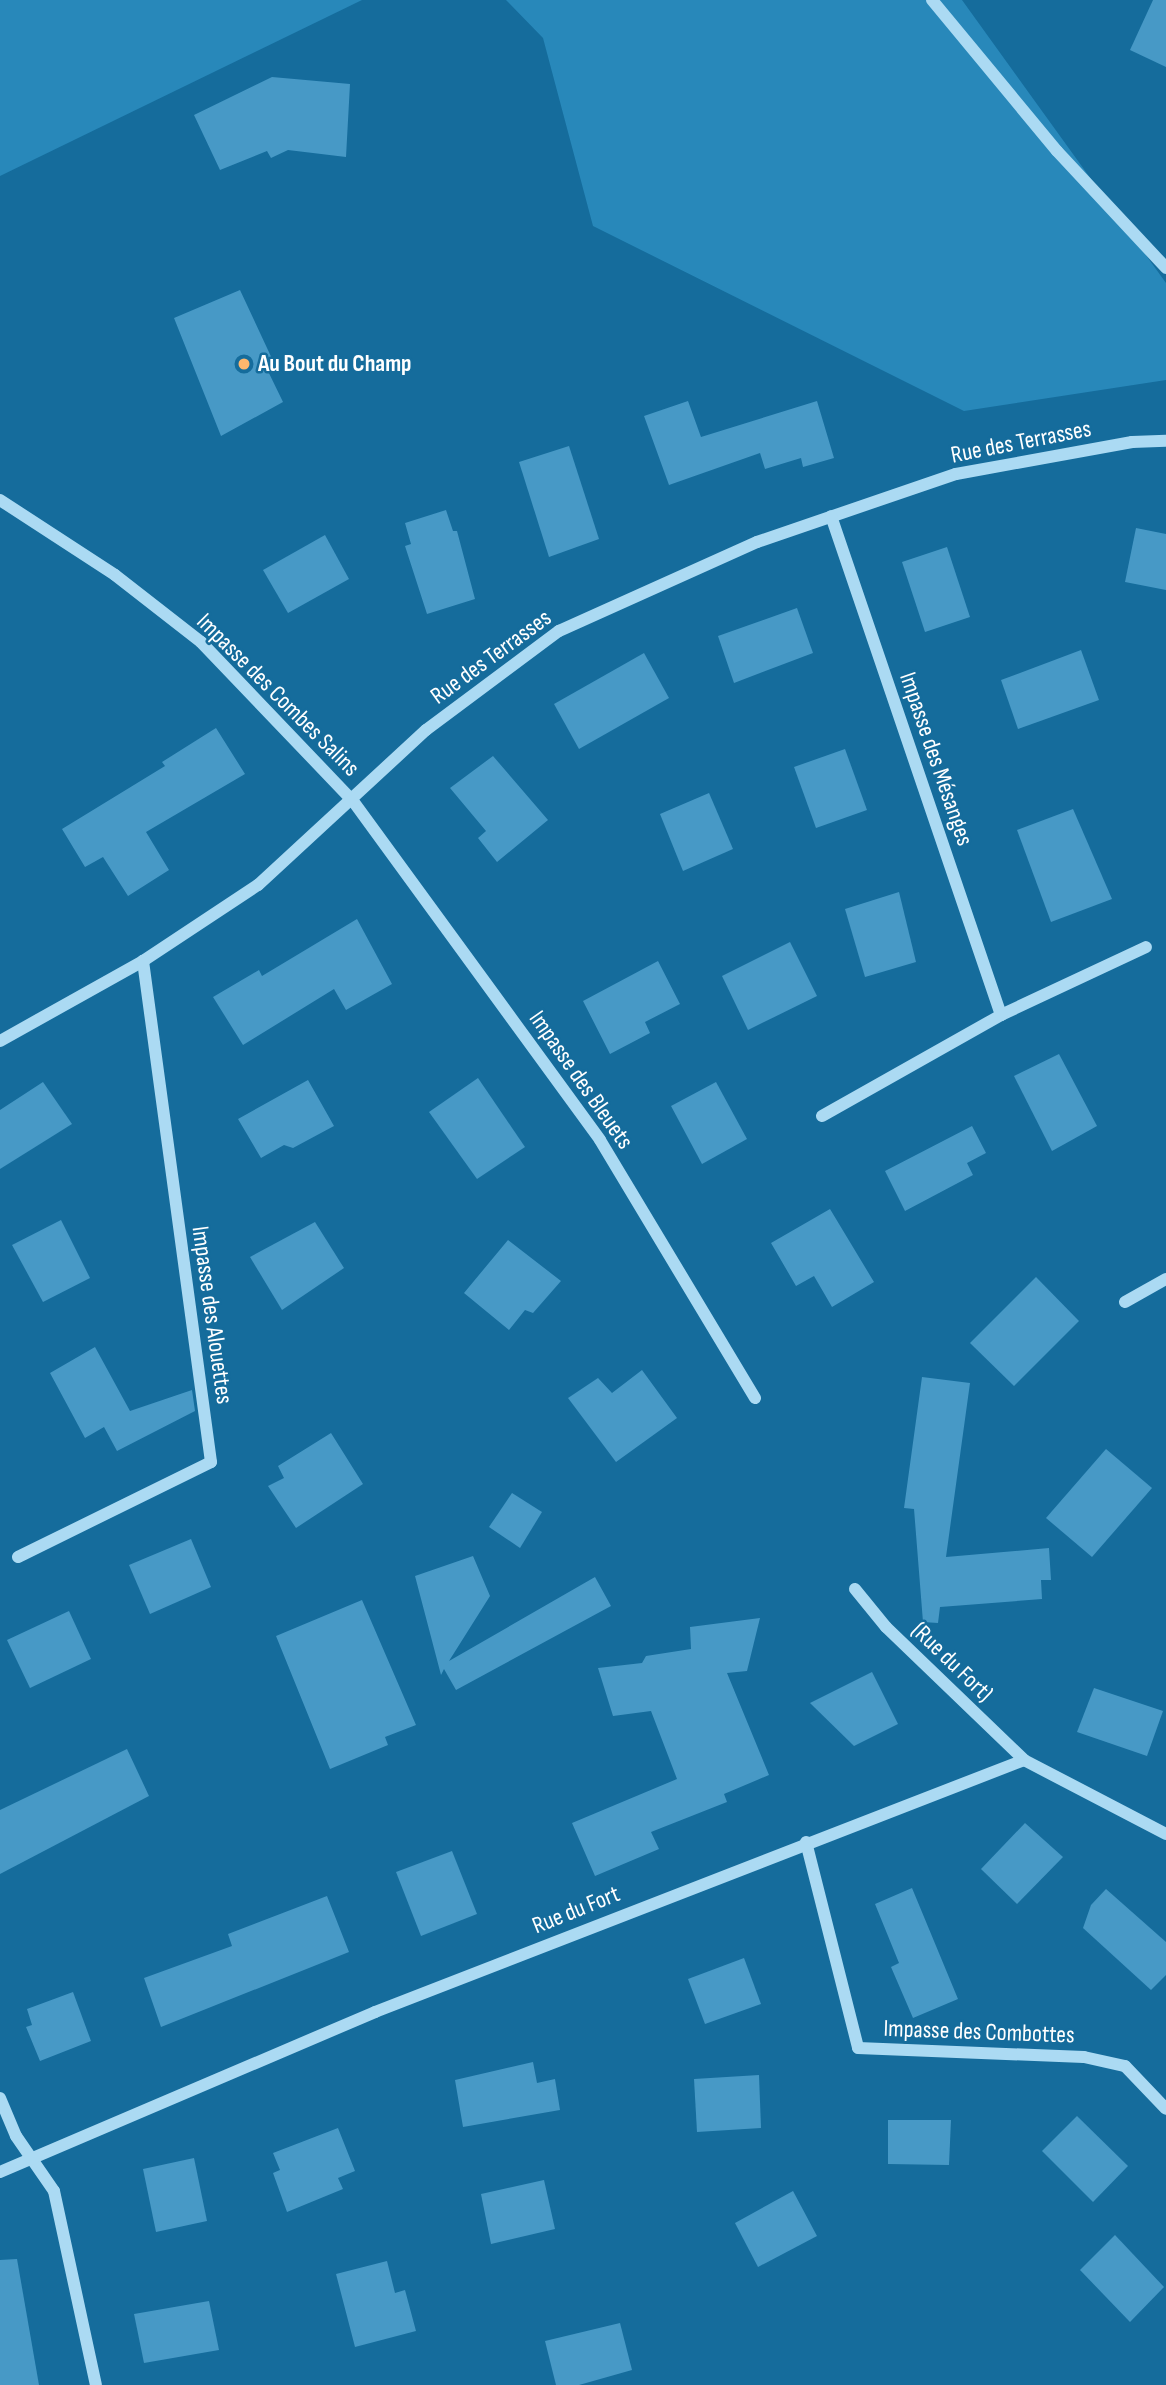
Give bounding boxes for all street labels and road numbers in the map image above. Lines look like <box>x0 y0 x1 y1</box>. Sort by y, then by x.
street label: Rue des Terrasses <box>948 414 1094 470</box>
street label: Rue des Terrasses <box>425 604 557 710</box>
street label: Impasse des Combes Salins <box>191 608 365 782</box>
street label: Impasse des Mésanges <box>893 668 979 850</box>
street label: Impasse des Bleuets <box>523 1005 639 1155</box>
street label: Impasse des Alouettes <box>185 1224 239 1406</box>
street label: (Rue du Fort) <box>905 1616 999 1708</box>
street label: Rue du Fort <box>528 1879 624 1941</box>
street label: Impasse des Combottes <box>883 2014 1075 2050</box>

